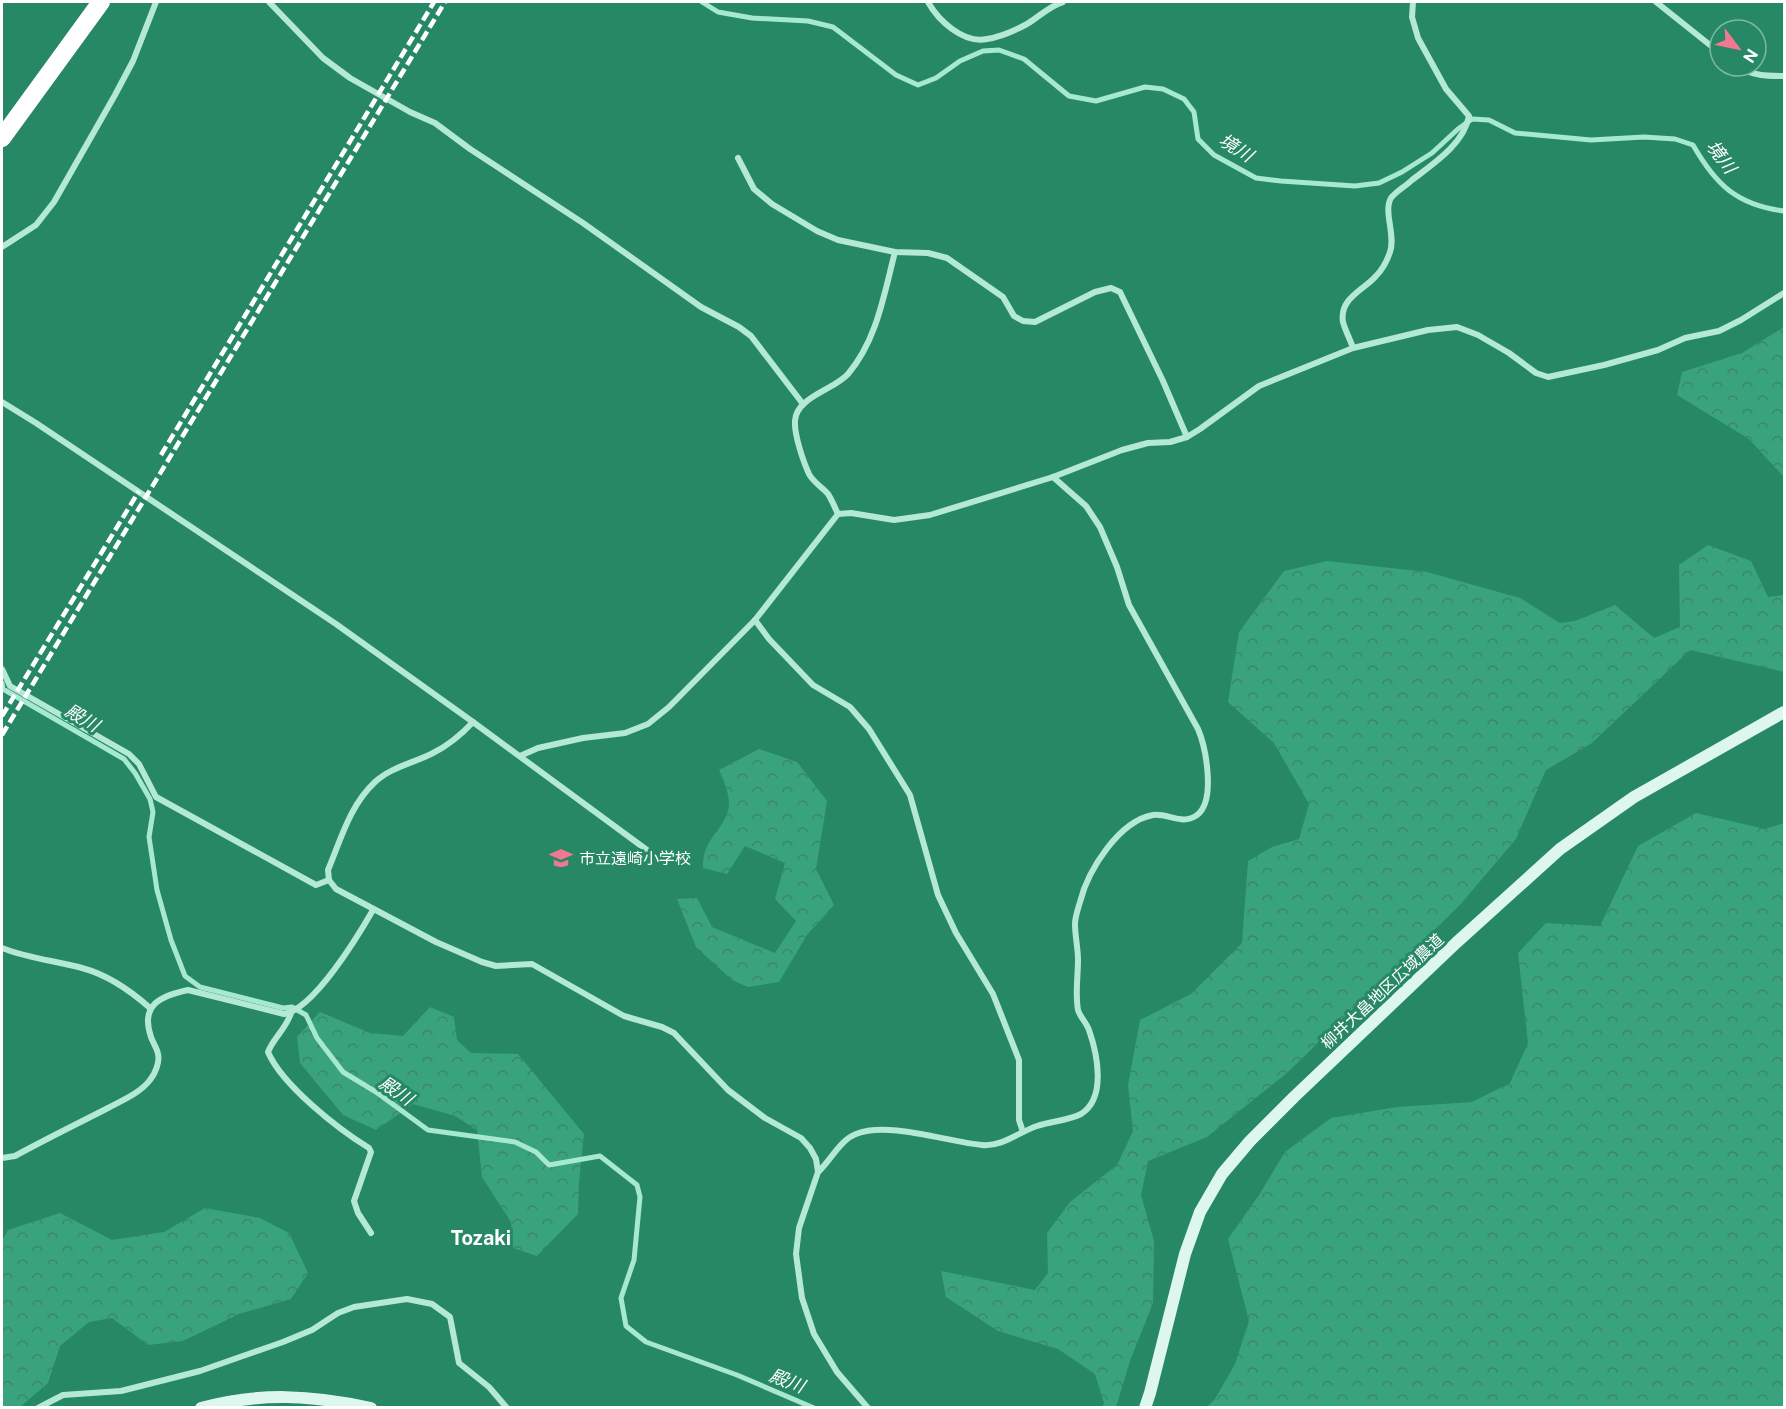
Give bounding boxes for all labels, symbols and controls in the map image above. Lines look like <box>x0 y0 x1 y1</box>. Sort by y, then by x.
north arrow <box>1708 18 1768 78</box>
text: N <box>1739 45 1762 66</box>
water label: 境川 <box>1215 129 1259 167</box>
water label: 境川 <box>1702 136 1742 179</box>
water label: 殿川 <box>61 699 105 737</box>
school or university icon: 市立遠崎小学校 <box>548 845 574 871</box>
place label: 市立遠崎小学校 <box>579 849 691 868</box>
street label: 柳井大畠地区広域農道 <box>1317 930 1447 1053</box>
water label: 殿川 <box>375 1072 419 1110</box>
district label: Tozaki <box>451 1226 511 1250</box>
water label: 殿川 <box>767 1364 810 1398</box>

